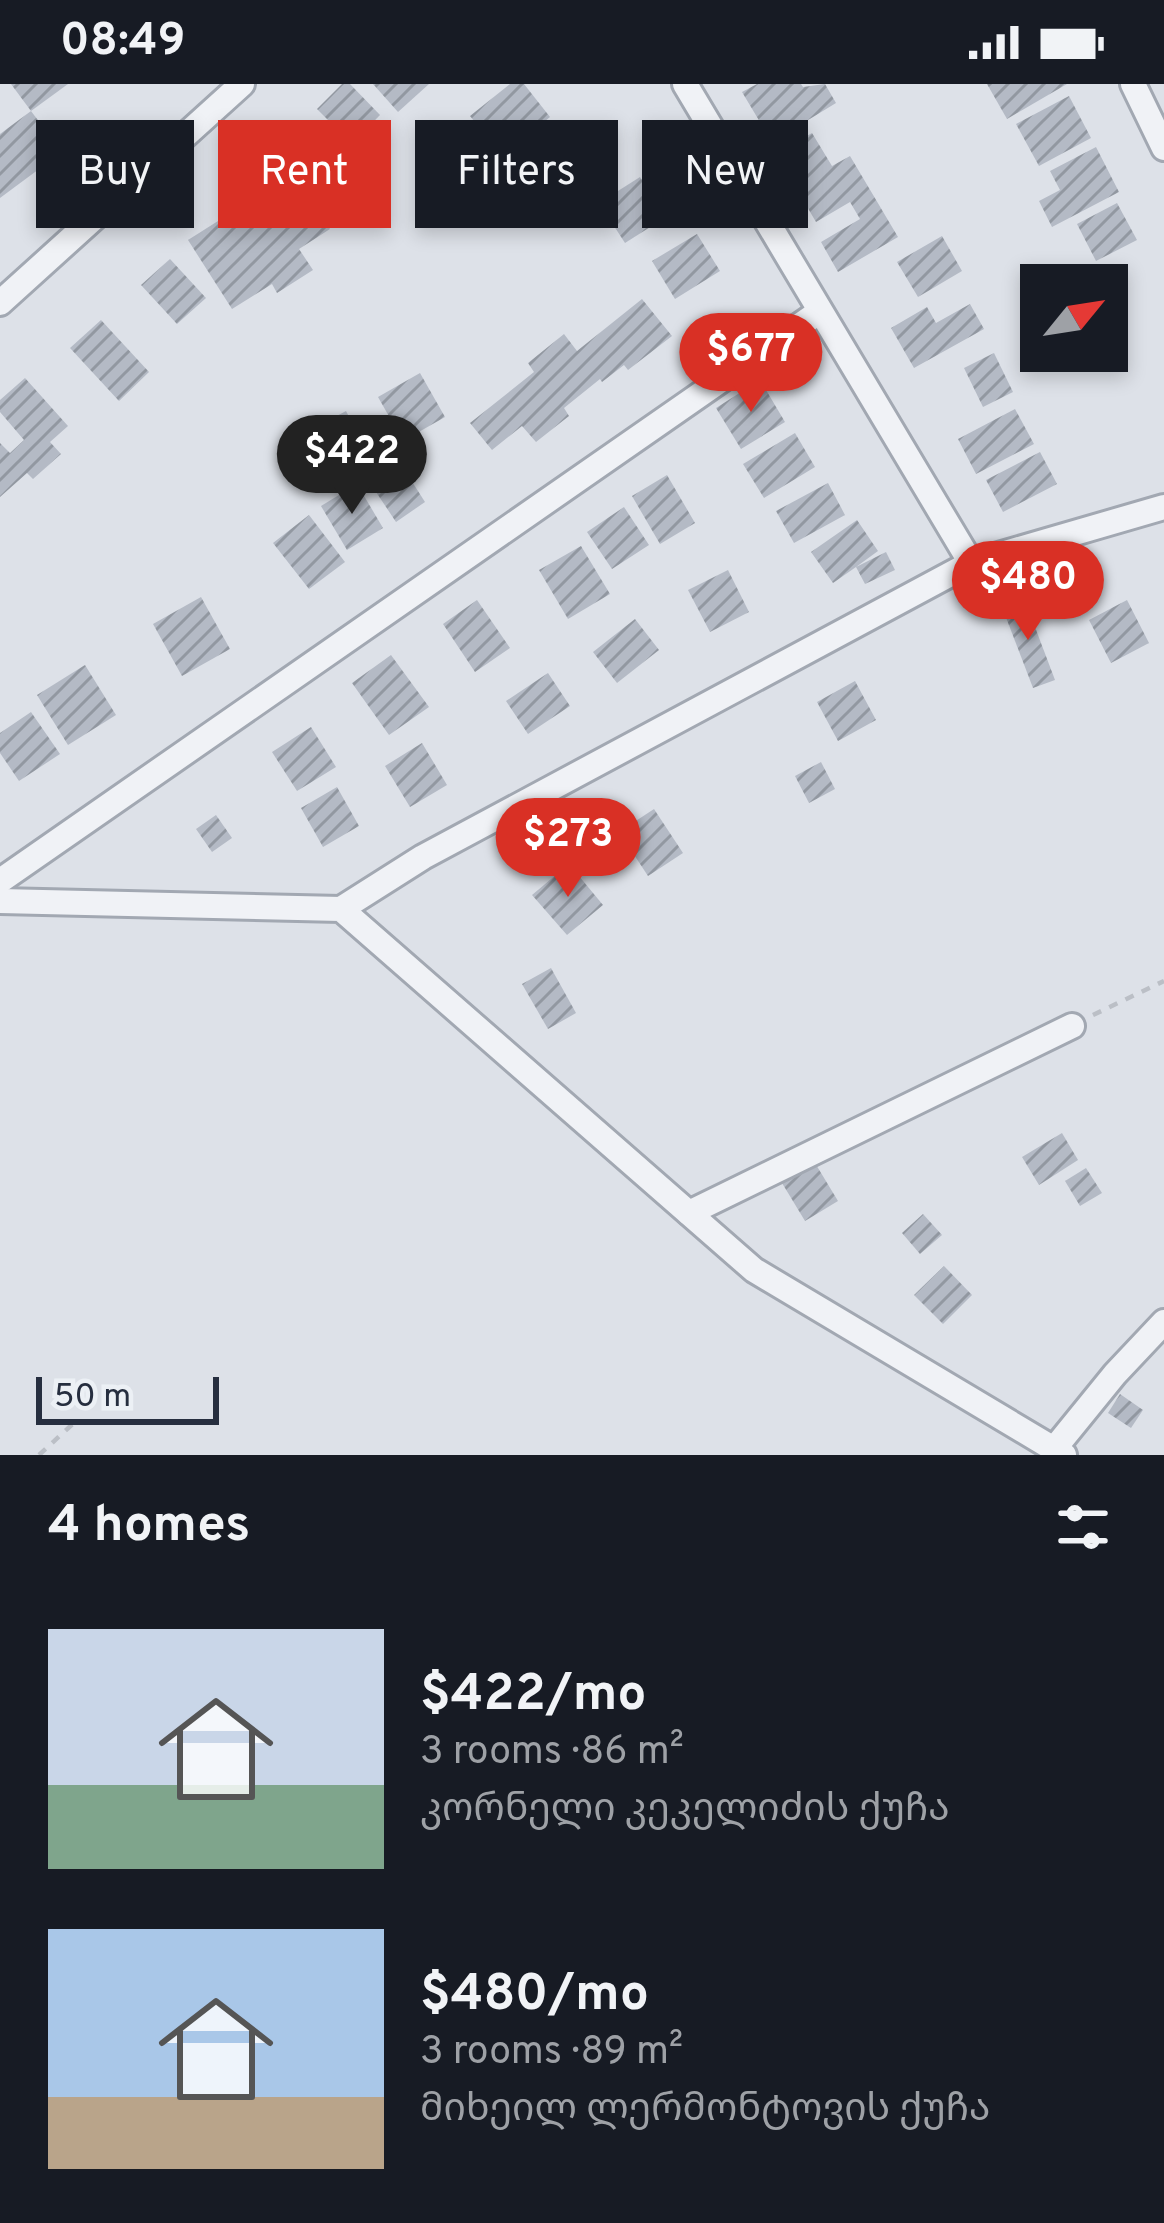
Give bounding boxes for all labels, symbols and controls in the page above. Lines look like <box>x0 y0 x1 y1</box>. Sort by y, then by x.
text: 08:49 <box>60 14 185 71</box>
chip: Buy <box>36 120 194 228</box>
chip: Rent <box>218 120 391 228</box>
chip: Filters <box>415 120 618 228</box>
chip: New <box>642 120 808 228</box>
north arrow <box>1020 264 1128 372</box>
map controls <box>1020 264 1128 372</box>
pin: $677 <box>680 313 822 415</box>
text: $677 <box>706 327 796 376</box>
pin: $422 <box>281 415 423 517</box>
text: $422 <box>304 429 400 478</box>
pin: $480 <box>957 541 1099 643</box>
text: $480 <box>979 555 1077 604</box>
pin: $273 <box>497 798 639 900</box>
text: $273 <box>523 812 613 861</box>
scale bar <box>36 1371 219 1424</box>
text: 50 m <box>54 1377 131 1419</box>
icon: filters <box>1050 1494 1116 1560</box>
text: 4 homes <box>48 1495 250 1560</box>
text: $422/mo <box>420 1664 646 1729</box>
icon: home <box>144 1677 288 1821</box>
text: 3 rooms · 86 m² <box>420 1729 684 1778</box>
text: კორნელი კეკელიძის ქუჩა <box>420 1786 950 1835</box>
text: $480/mo <box>420 1964 649 2029</box>
icon: home <box>144 1977 288 2121</box>
text: 3 rooms · 89 m² <box>420 2029 683 2078</box>
text: მიხეილ ლერმონტოვის ქუჩა <box>420 2086 990 2135</box>

